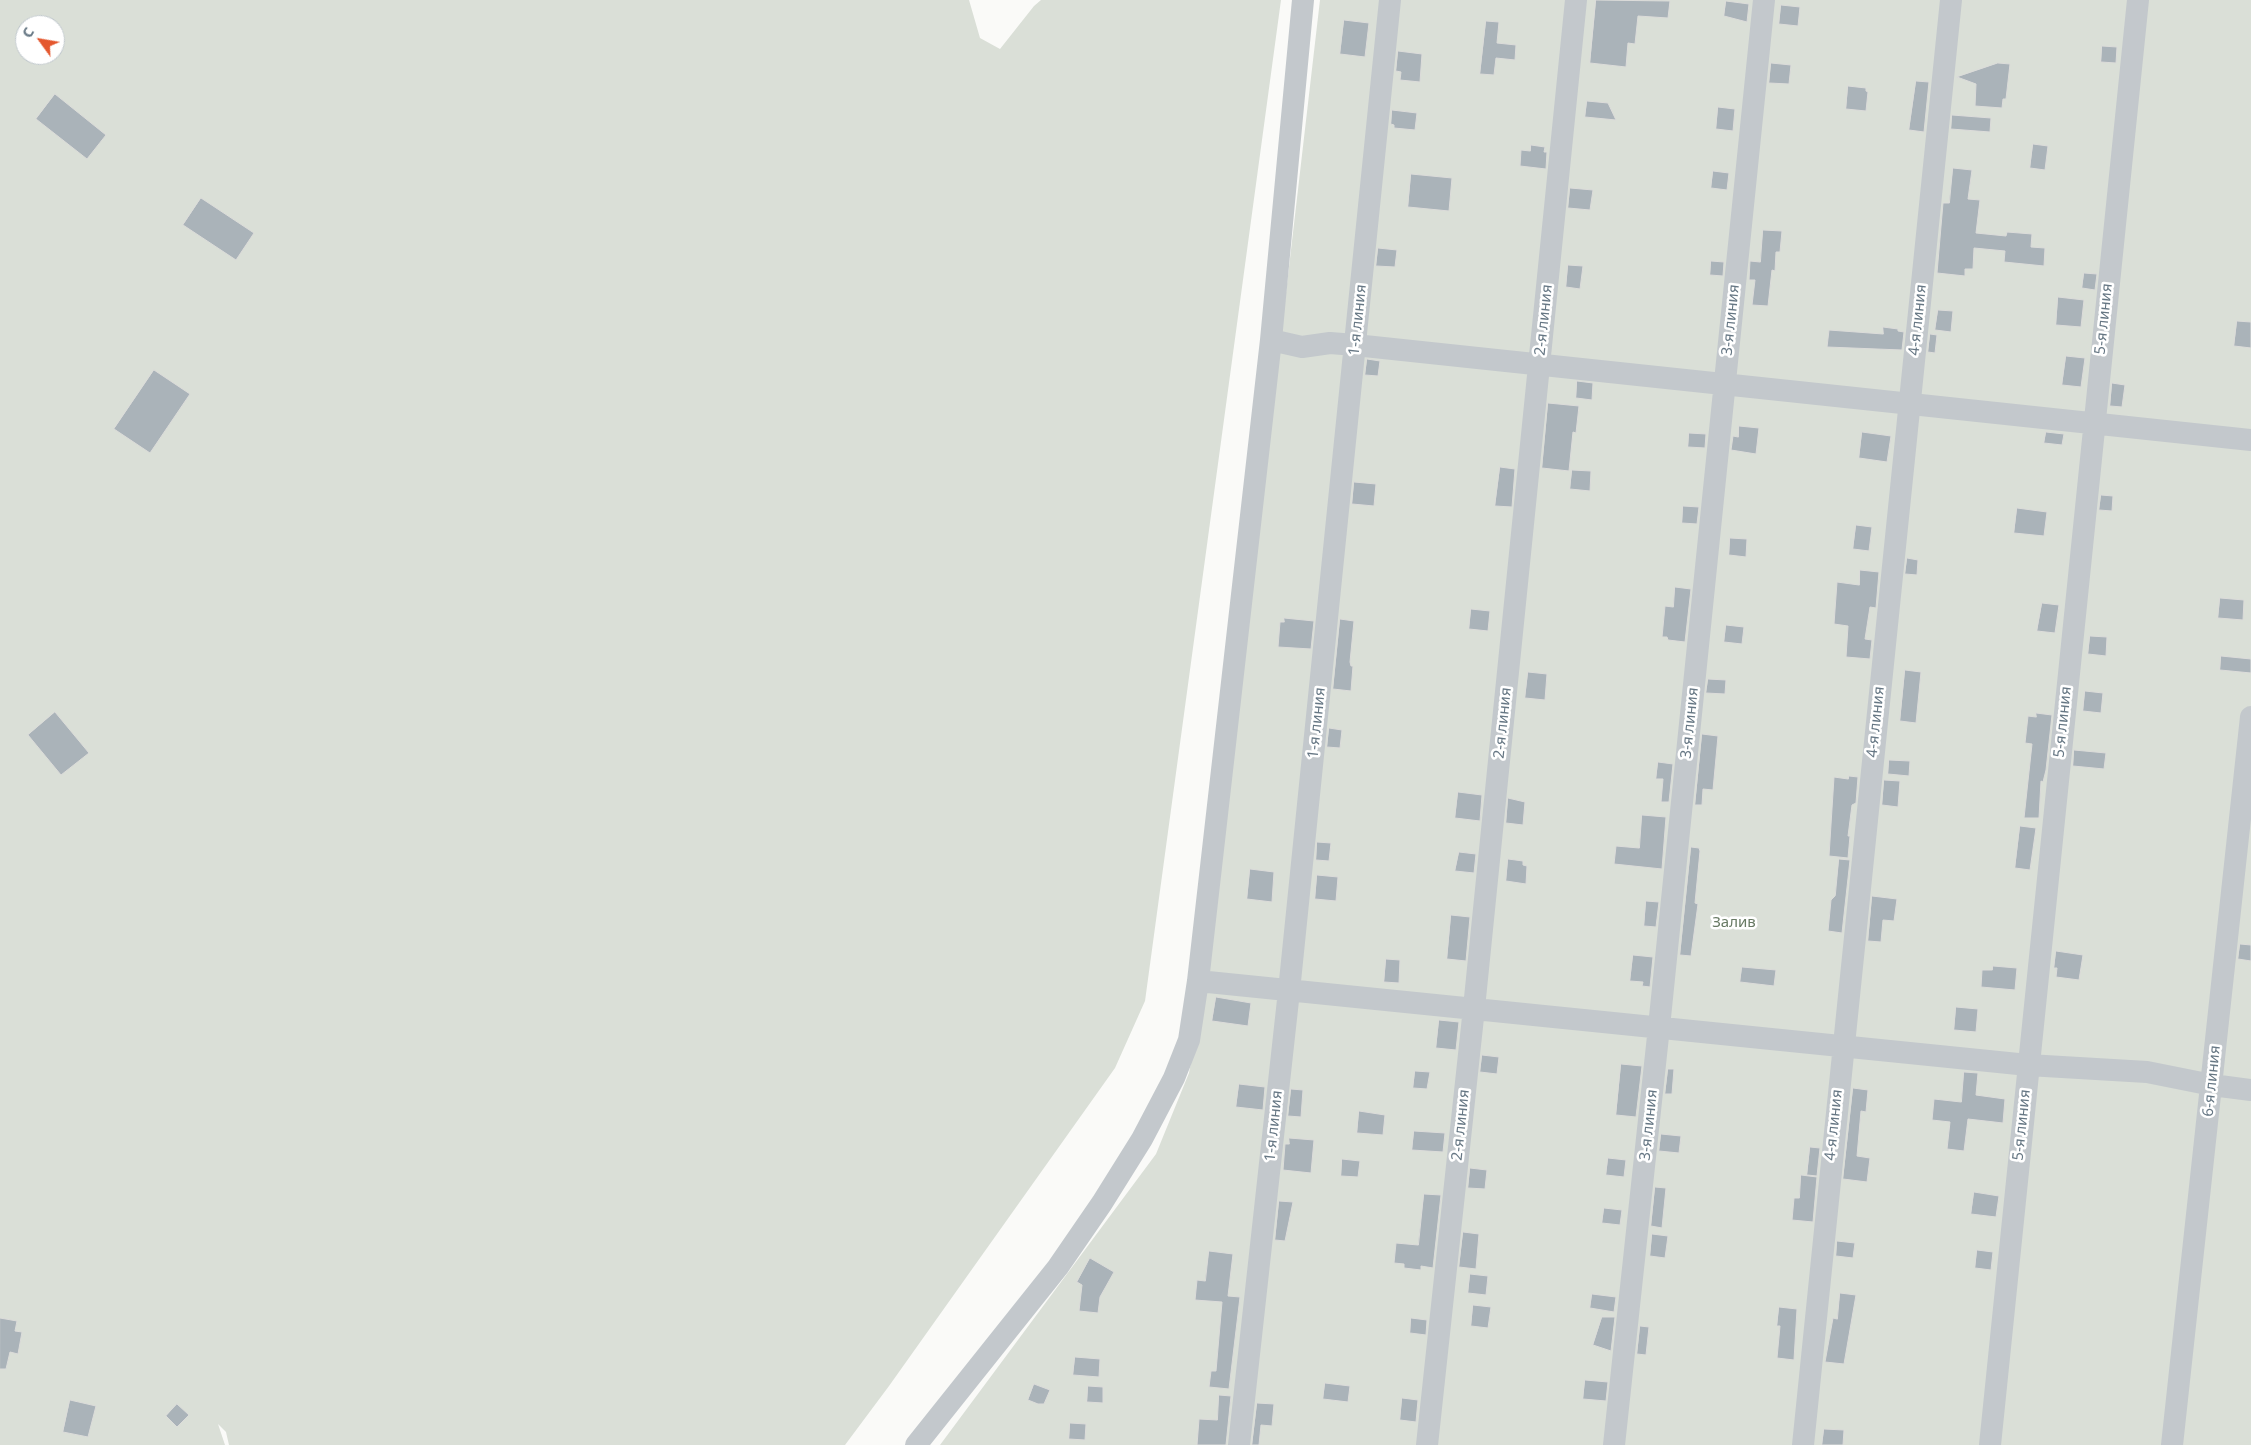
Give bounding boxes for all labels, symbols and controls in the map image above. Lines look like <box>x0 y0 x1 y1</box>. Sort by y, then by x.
north arrow <box>15 15 65 65</box>
text: С <box>17 23 38 41</box>
street label: 5-я линия <box>2091 283 2117 355</box>
street label: 1-я линия <box>1345 284 1371 356</box>
street label: 2-я линия <box>1531 284 1557 356</box>
street label: 3-я линия <box>1718 284 1744 356</box>
street label: 4-я линия <box>1905 284 1931 356</box>
street label: 4-я линия <box>1863 686 1889 758</box>
street label: 5-я линия <box>2050 686 2076 758</box>
street label: 1-я линия <box>1304 687 1330 759</box>
street label: 2-я линия <box>1490 687 1516 759</box>
street label: 3-я линия <box>1677 687 1703 759</box>
park label: Залив <box>1712 914 1756 932</box>
street label: 6-я линия <box>2199 1045 2225 1117</box>
street label: 2-я линия <box>1448 1089 1474 1161</box>
street label: 3-я линия <box>1636 1089 1662 1161</box>
street label: 4-я линия <box>1821 1089 1847 1161</box>
street label: 5-я линия <box>2009 1089 2035 1161</box>
street label: 1-я линия <box>1261 1090 1287 1162</box>

